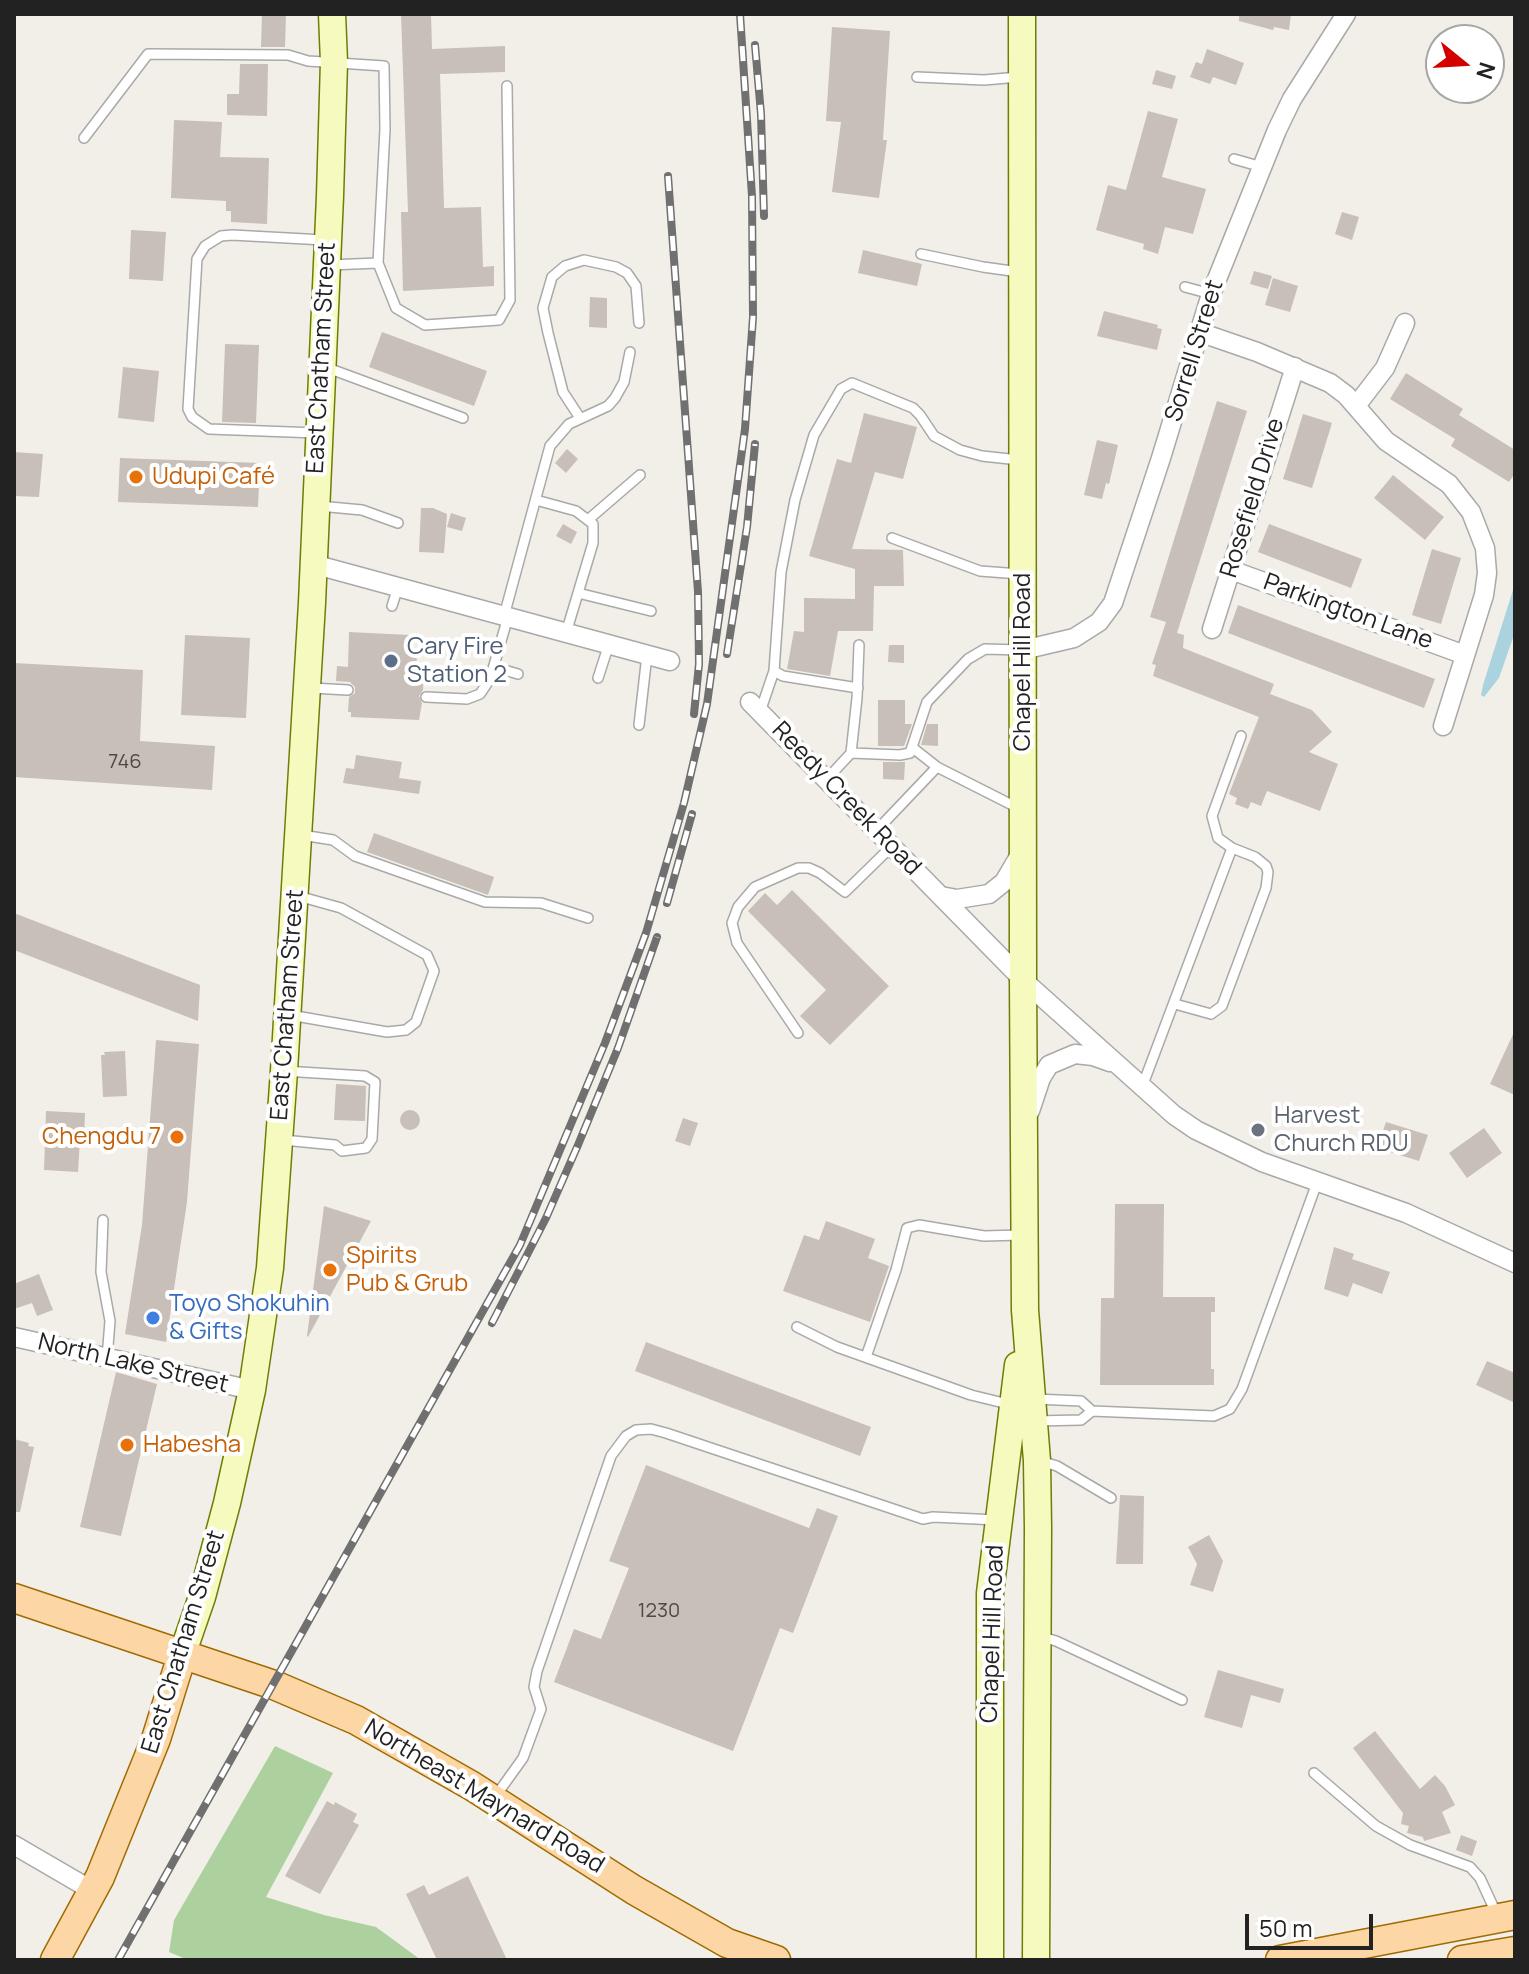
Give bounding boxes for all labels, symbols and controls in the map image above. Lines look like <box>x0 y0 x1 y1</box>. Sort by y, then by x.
north arrow <box>1425 24 1505 104</box>
text: N <box>1469 59 1503 83</box>
street label: East Chatham Street <box>302 242 342 474</box>
street label: Sorrell Street <box>1160 277 1230 425</box>
street label: Rosefield Drive <box>1215 415 1291 581</box>
place label: Udupi Café <box>152 463 275 491</box>
marker: Udupi Café <box>127 468 145 486</box>
street label: Parkington Lane <box>1259 568 1437 656</box>
street label: Chapel Hill Road <box>1009 573 1037 751</box>
place label: Cary Fire Station 2 <box>407 633 507 689</box>
marker: Cary Fire Station 2 <box>382 652 400 670</box>
street label: Reedy Creek Road <box>765 716 927 882</box>
house number: 746 <box>108 750 142 774</box>
street label: East Chatham Street <box>266 888 310 1122</box>
place label: Harvest Church RDU <box>1274 1102 1409 1158</box>
marker: Harvest Church RDU <box>1249 1121 1267 1139</box>
place label: Chengdu 7 <box>42 1123 161 1151</box>
marker: Chengdu 7 <box>168 1128 186 1146</box>
place label: Spirits Pub & Grub <box>346 1242 468 1298</box>
marker: Spirits Pub & Grub <box>321 1261 339 1279</box>
place label: Toyo Shokuhin & Gifts <box>169 1290 330 1346</box>
marker: Toyo Shokuhin & Gifts <box>144 1309 162 1327</box>
street label: North Lake Street <box>35 1328 231 1400</box>
place label: Habesha <box>143 1431 241 1459</box>
marker: Habesha <box>118 1436 136 1454</box>
street label: East Chatham Street <box>136 1527 232 1757</box>
street label: Chapel Hill Road <box>975 1544 1011 1724</box>
house number: 1230 <box>638 1599 680 1623</box>
street label: Northeast Maynard Road <box>359 1714 609 1880</box>
scale bar <box>1249 1898 1377 1948</box>
text: 50 m <box>1259 1911 1313 1944</box>

